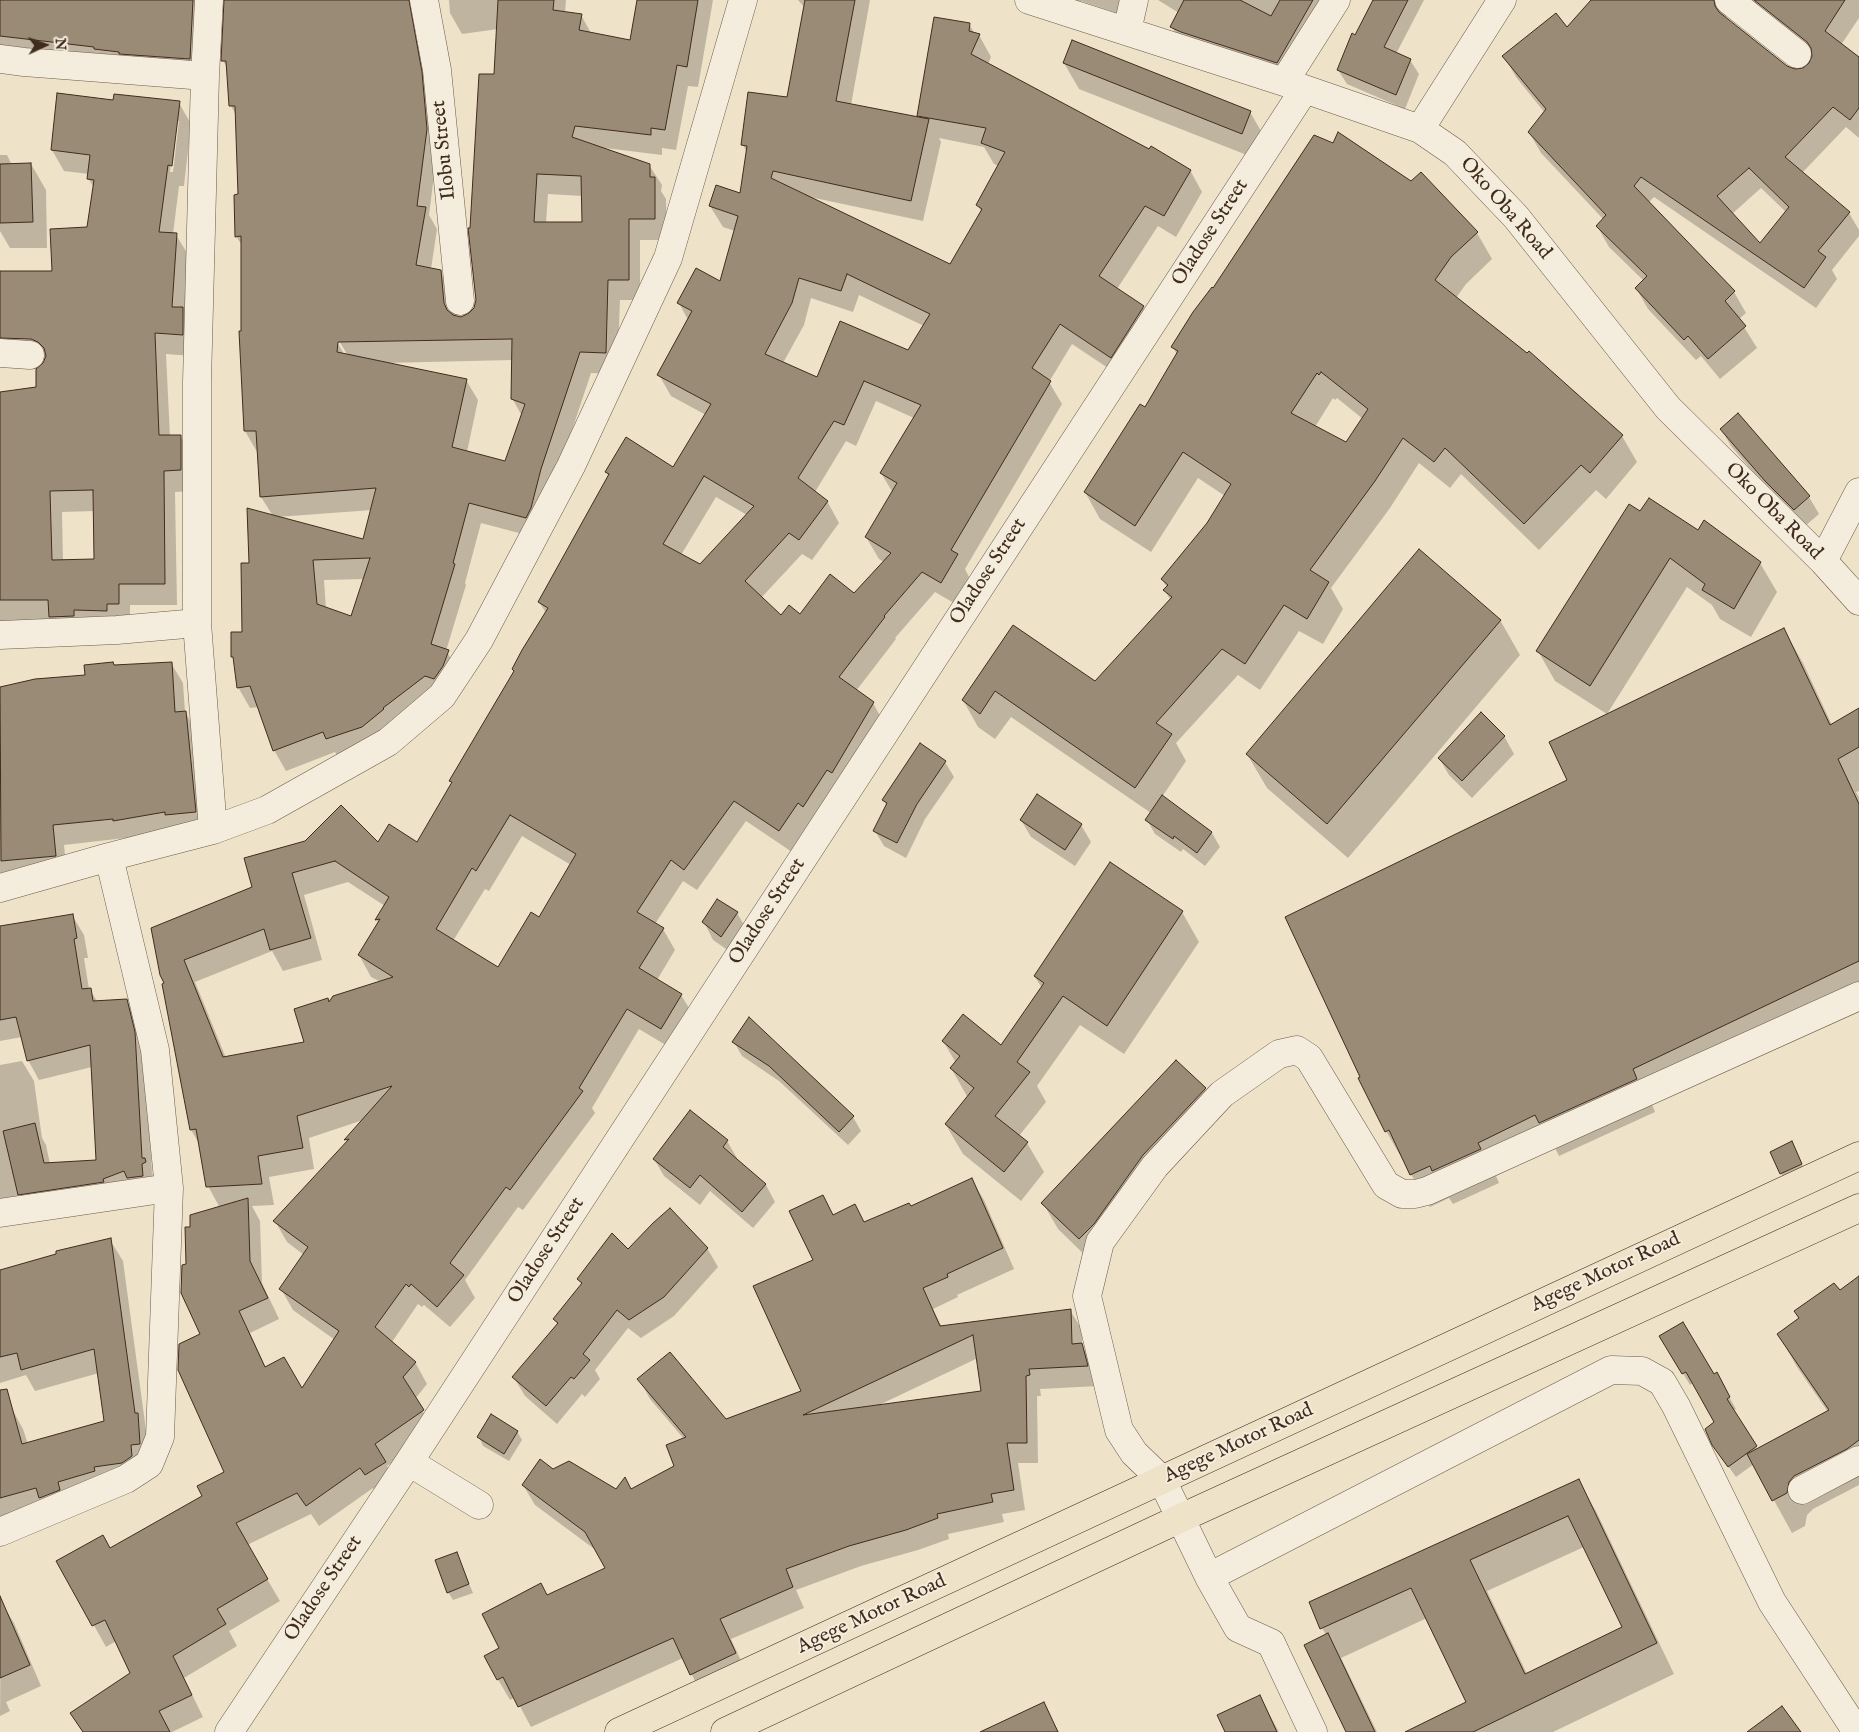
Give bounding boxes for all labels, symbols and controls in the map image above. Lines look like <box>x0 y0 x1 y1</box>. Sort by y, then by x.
north arrow <box>20 20 70 70</box>
text: N <box>51 38 69 51</box>
street label: Ilobu Street <box>428 99 462 201</box>
street label: Oko Oba Road <box>1454 153 1556 265</box>
street label: Oladose Street <box>1168 175 1254 291</box>
street label: Oko Oba Road <box>1719 458 1827 566</box>
street label: Oladose Street <box>946 514 1032 630</box>
street label: Oladose Street <box>725 854 811 970</box>
street label: Oladose Street <box>504 1193 590 1309</box>
street label: Agege Motor Road <box>1528 1228 1684 1318</box>
street label: Agege Motor Road <box>1161 1399 1317 1489</box>
street label: Oladose Street <box>280 1532 368 1646</box>
street label: Agege Motor Road <box>794 1570 950 1660</box>

